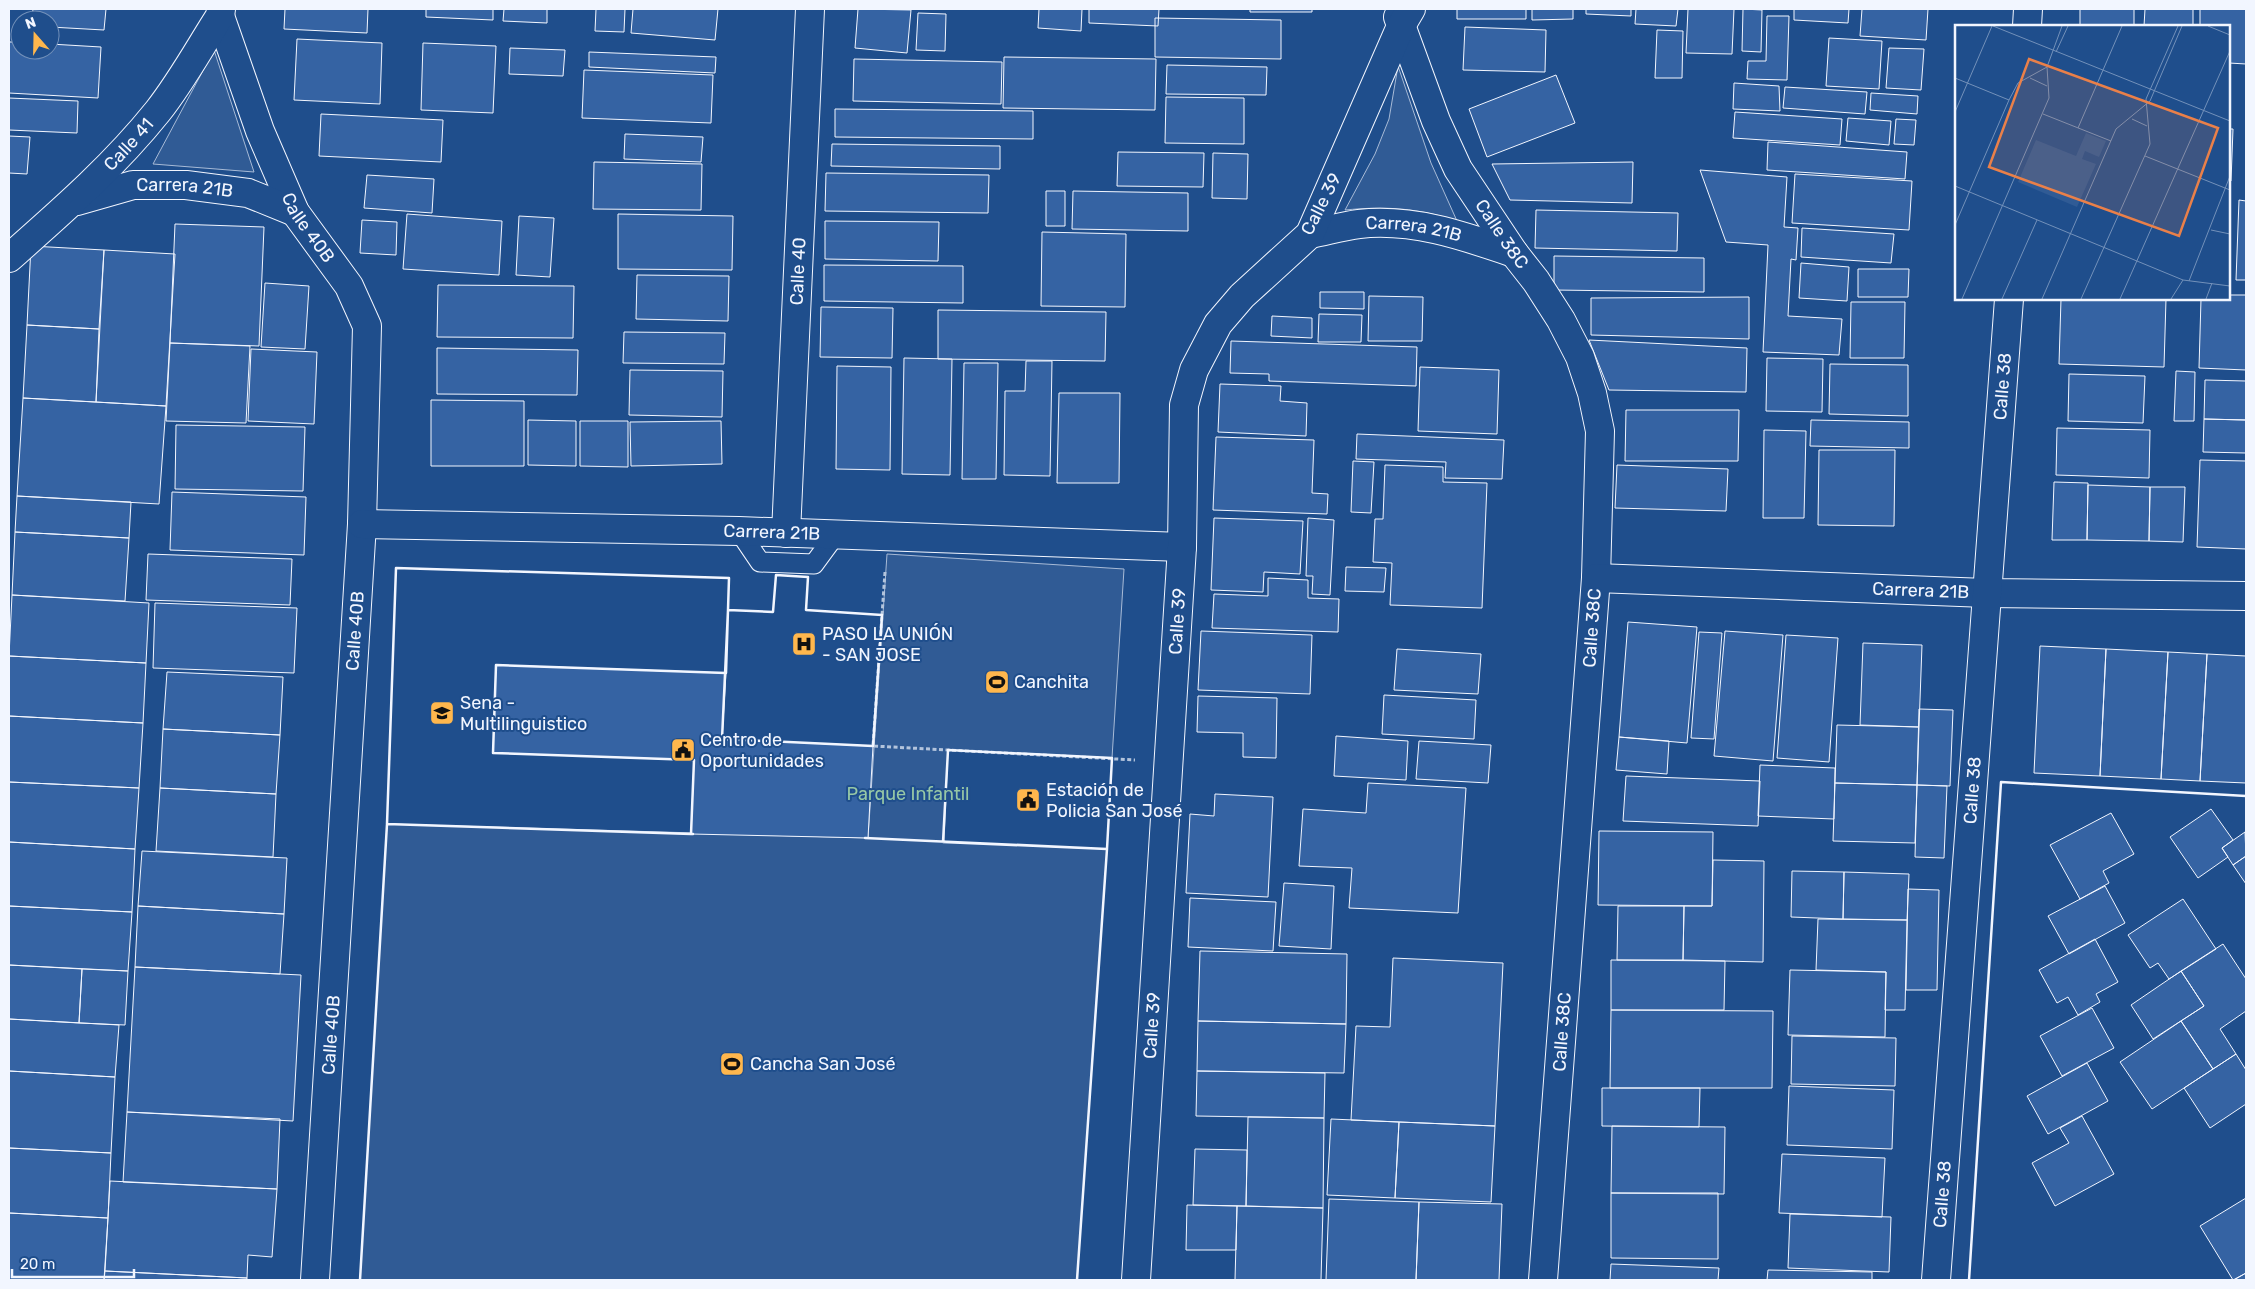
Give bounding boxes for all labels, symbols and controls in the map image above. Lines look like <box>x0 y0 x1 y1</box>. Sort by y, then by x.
north arrow <box>10 10 60 60</box>
text: N <box>23 14 38 33</box>
inset map <box>1955 25 2230 300</box>
street label: Calle 41 <box>99 114 158 176</box>
street label: Calle 39 <box>1296 169 1346 239</box>
street label: Carrera 21B <box>136 174 234 202</box>
street label: Calle 40B <box>277 189 339 267</box>
street label: Calle 38C <box>1470 195 1533 273</box>
street label: Carrera 21B <box>1365 212 1464 246</box>
street label: Calle 40 <box>785 237 811 306</box>
street label: Calle 38 <box>1989 352 2016 421</box>
street label: Carrera 21B <box>723 520 821 545</box>
street label: Carrera 21B <box>1872 578 1970 603</box>
street label: Calle 39 <box>1164 587 1190 655</box>
street label: Calle 38C <box>1578 588 1606 668</box>
street label: Calle 40B <box>341 590 369 672</box>
place label: PASO LA UNIÓN - SAN JOSE <box>822 623 953 666</box>
hospital icon: PASO LA UNIÓN - SAN JOSE <box>791 631 817 657</box>
sports icon: Canchita <box>984 669 1010 695</box>
place label: Canchita <box>1014 671 1089 693</box>
place label: Sena - Multilinguistico <box>460 692 587 735</box>
school or university icon: Sena - Multilinguistico <box>429 700 455 726</box>
place label: Centro de Oportunidades <box>700 729 824 772</box>
public building icon: Centro de Oportunidades <box>670 737 696 763</box>
street label: Calle 38 <box>1959 756 1986 825</box>
place label: Estación de Policia San José <box>1046 779 1183 822</box>
park label: Parque Infantil <box>847 783 969 805</box>
public building icon: Estación de Policia San José <box>1015 787 1041 813</box>
street label: Calle 39 <box>1139 992 1165 1059</box>
street label: Calle 38C <box>1548 992 1576 1072</box>
street label: Calle 40B <box>317 994 345 1076</box>
sports icon: Cancha San José <box>719 1051 745 1077</box>
place label: Cancha San José <box>750 1053 896 1075</box>
street label: Calle 38 <box>1929 1160 1956 1229</box>
scale bar <box>12 1246 135 1278</box>
text: 20 m <box>20 1255 55 1273</box>

